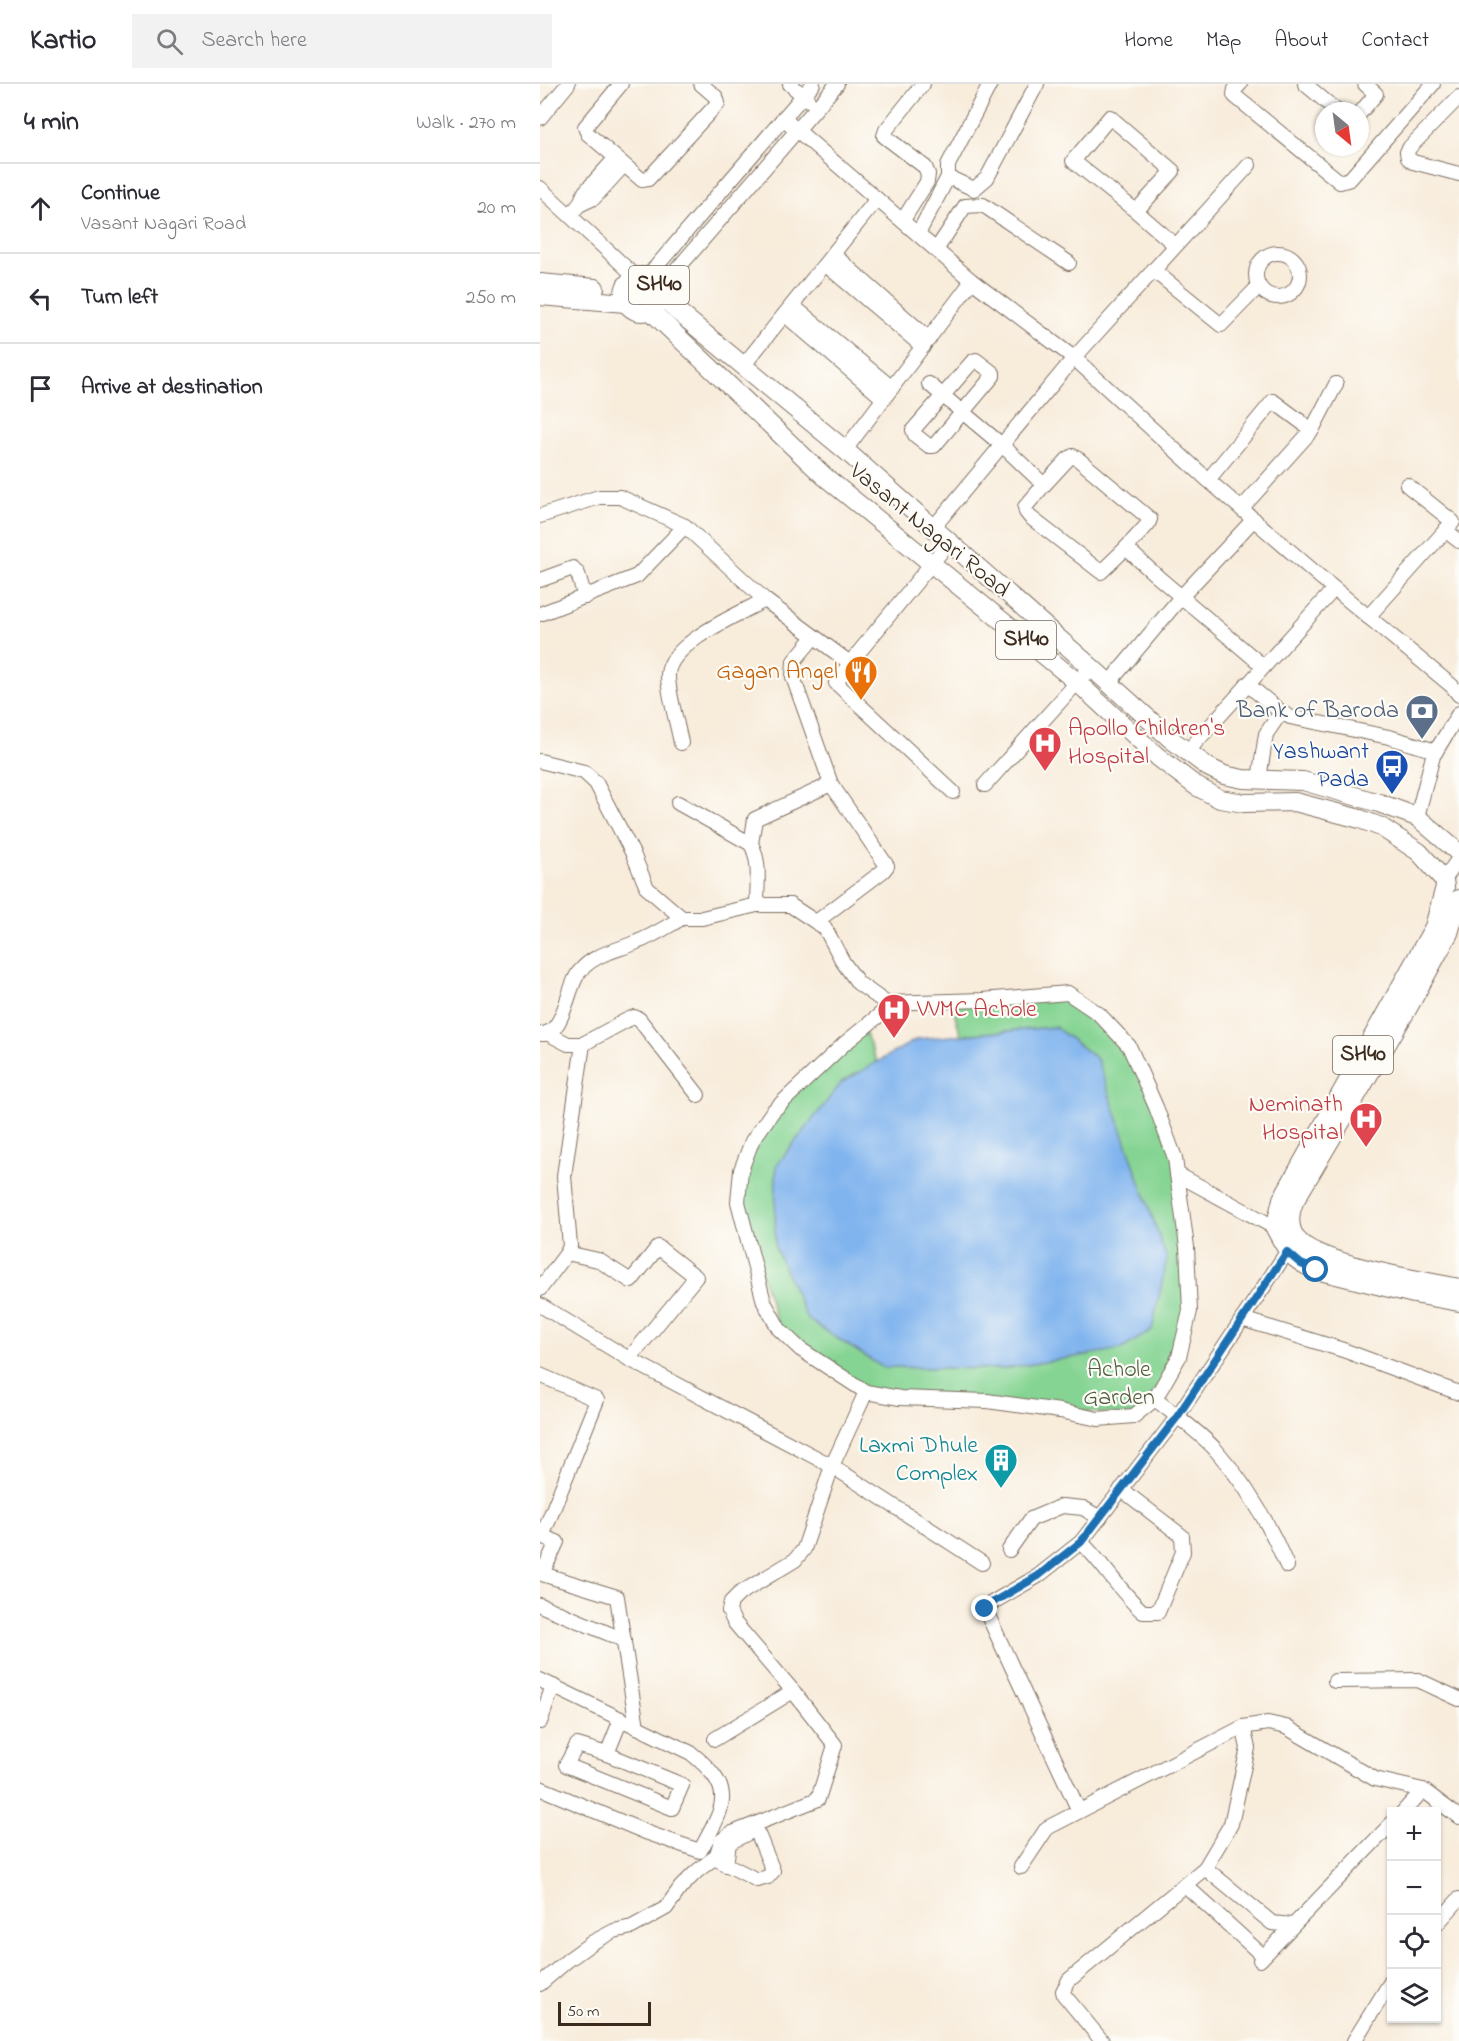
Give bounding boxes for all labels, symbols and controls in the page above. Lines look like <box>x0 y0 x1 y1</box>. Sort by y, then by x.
search box <box>132 14 552 68</box>
text: Kartio <box>30 21 96 62</box>
icon: search <box>153 25 186 58</box>
text: Search here <box>201 25 307 57</box>
text: Home <box>1124 26 1173 56</box>
text: Map <box>1206 26 1241 56</box>
text: About <box>1274 26 1328 56</box>
text: Contact <box>1361 26 1429 56</box>
north arrow <box>1315 102 1369 156</box>
text: 4 min <box>24 104 79 142</box>
text: Walk · 270 m <box>416 109 516 138</box>
text: Continue <box>81 178 160 210</box>
icon: ahead <box>24 192 57 225</box>
text: 20 m <box>477 194 516 223</box>
text: Vasant Nagari Road <box>81 210 246 239</box>
road number: SH40 <box>629 266 689 304</box>
icon: left <box>24 282 57 315</box>
text: Turn left <box>81 282 158 314</box>
text: 250 m <box>465 284 516 313</box>
icon: arrive <box>24 372 57 405</box>
text: Arrive at destination <box>81 372 263 404</box>
street label: Vasant Nagari Road <box>840 454 1017 607</box>
road number: SH40 <box>996 621 1056 659</box>
restaurant icon: Gagan Angel <box>843 654 879 701</box>
place label: Gagan Angel <box>716 655 838 690</box>
bank icon: Bank of Baroda <box>1404 693 1440 740</box>
place label: Bank of Baroda <box>1235 694 1399 729</box>
place label: Apollo Children's Hospital <box>1068 712 1225 775</box>
hospital icon: Apollo Children's Hospital <box>1027 725 1063 772</box>
place label: Yashwant Pada <box>1273 735 1369 798</box>
bus stop icon: Yashwant Pada <box>1374 748 1410 795</box>
hospital icon: VVMC Achole <box>876 992 912 1039</box>
place label: VVMC Achole <box>916 993 1037 1028</box>
road number: SH40 <box>1333 1036 1393 1074</box>
place label: Neminath Hospital <box>1249 1088 1343 1151</box>
hospital icon: Neminath Hospital <box>1348 1101 1384 1148</box>
route start <box>1302 1256 1328 1282</box>
park label: Achole Garden <box>1083 1353 1155 1416</box>
place label: Laxmi Dhule Complex <box>859 1429 978 1492</box>
building icon: Laxmi Dhule Complex <box>983 1442 1019 1489</box>
route end <box>971 1595 997 1621</box>
map controls <box>1387 1807 1441 2023</box>
button: + <box>1387 1807 1441 1861</box>
button: − <box>1387 1861 1441 1915</box>
button: locate <box>1387 1915 1441 1969</box>
button: layers <box>1387 1969 1441 2023</box>
scale bar <box>558 1999 651 2026</box>
text: 50 m <box>567 2000 599 2024</box>

